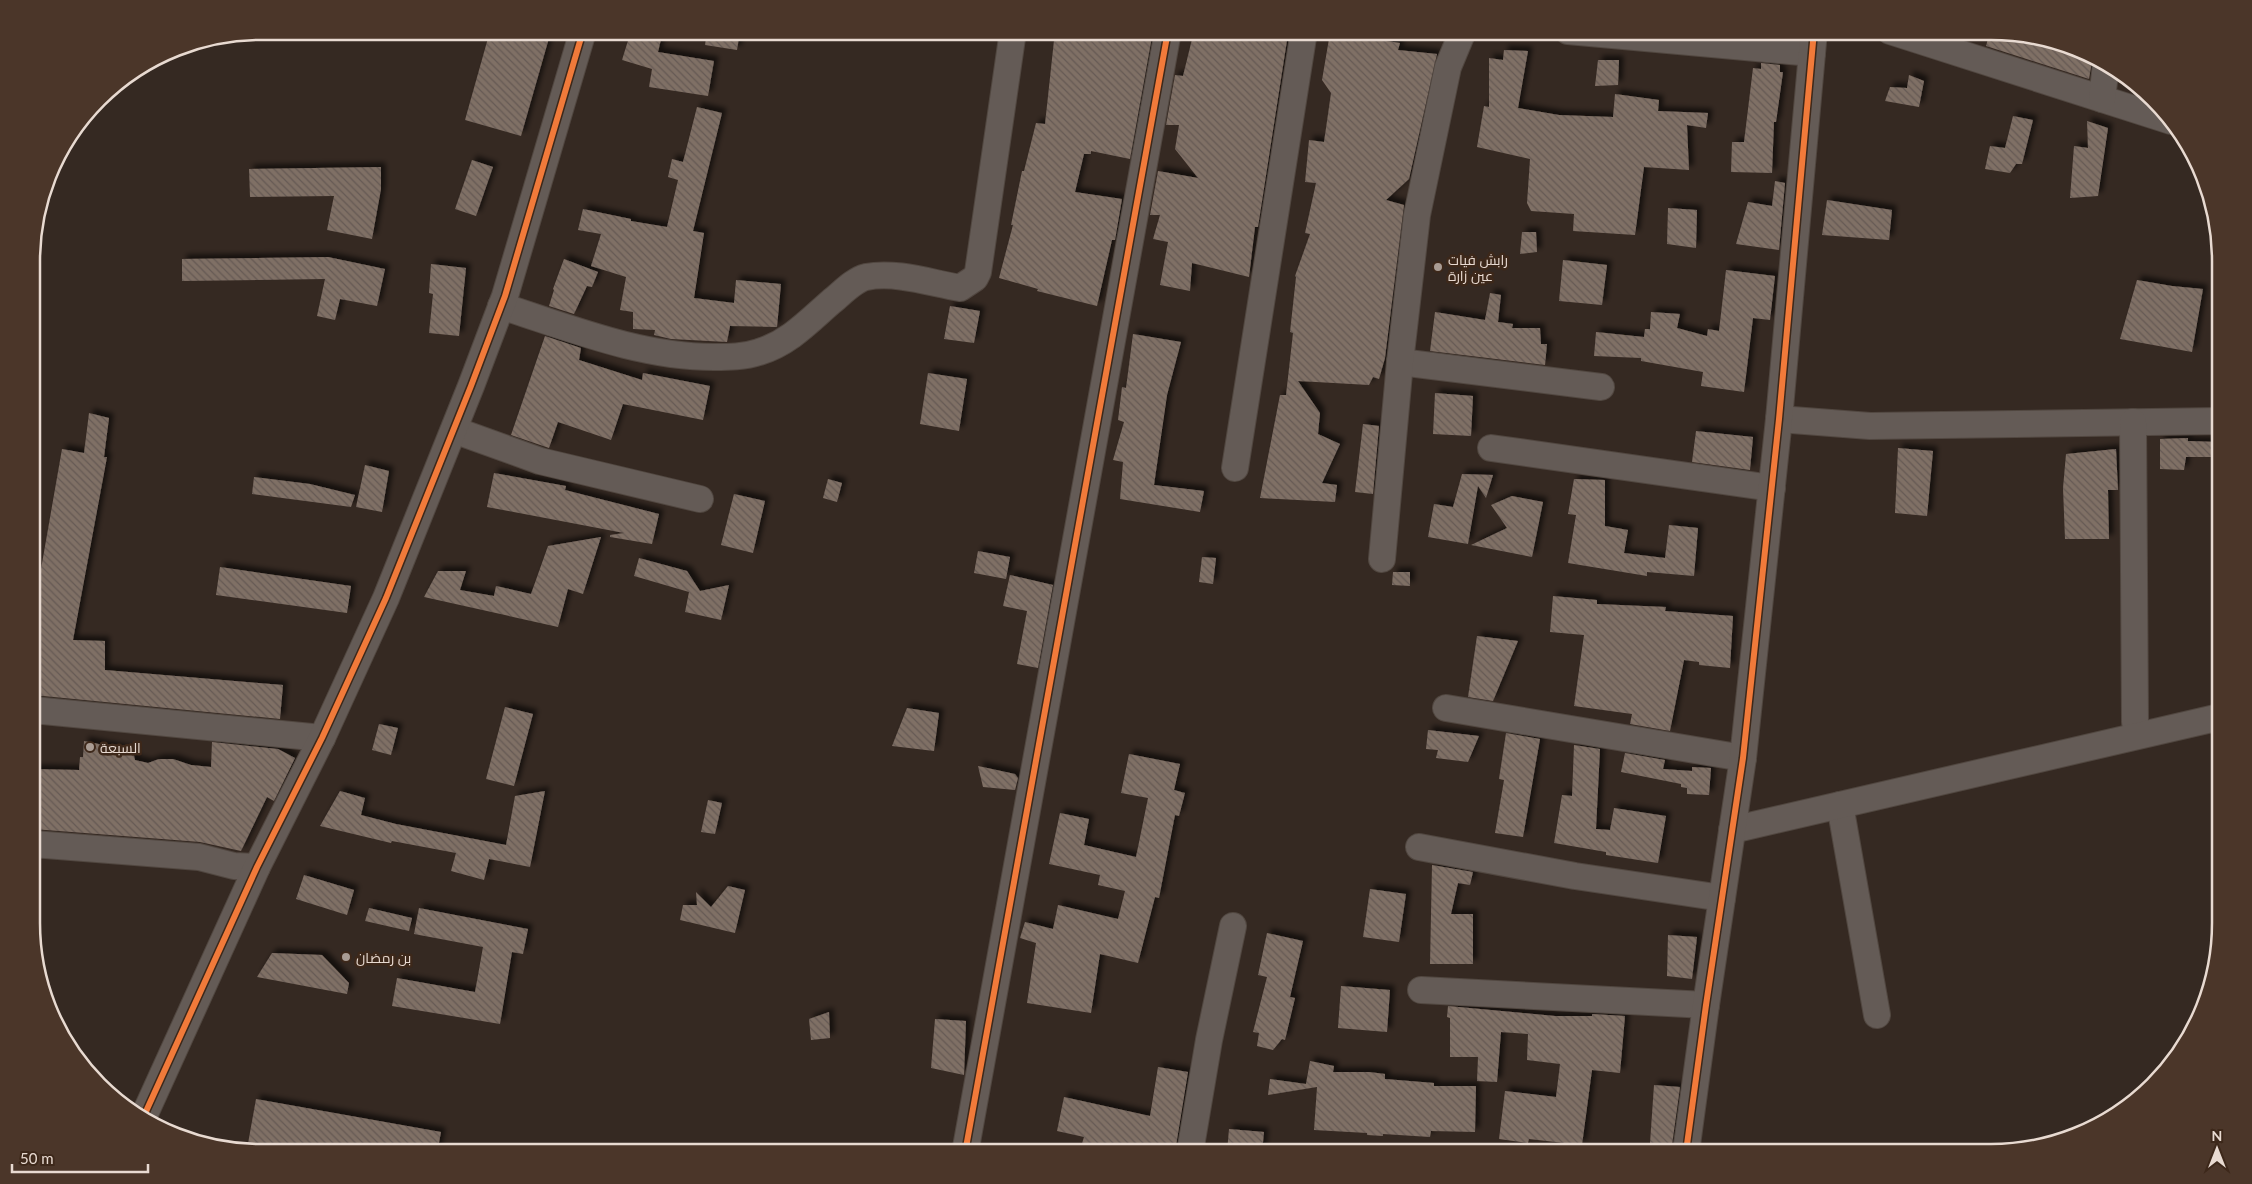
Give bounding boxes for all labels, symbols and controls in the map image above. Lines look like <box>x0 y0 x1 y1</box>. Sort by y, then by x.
place label: رابش فيات عين زارة <box>1448 251 1508 284</box>
marker: رابش فيات عين زارة <box>1432 261 1444 273</box>
place label: السبعة <box>100 739 141 756</box>
marker: السبعة <box>84 741 96 753</box>
place label: بن رمضان <box>356 949 411 966</box>
marker: بن رمضان <box>340 951 352 963</box>
north arrow <box>2192 1124 2242 1174</box>
text: N <box>2212 1127 2222 1144</box>
scale bar <box>12 1142 149 1174</box>
text: 50 m <box>20 1149 54 1167</box>

